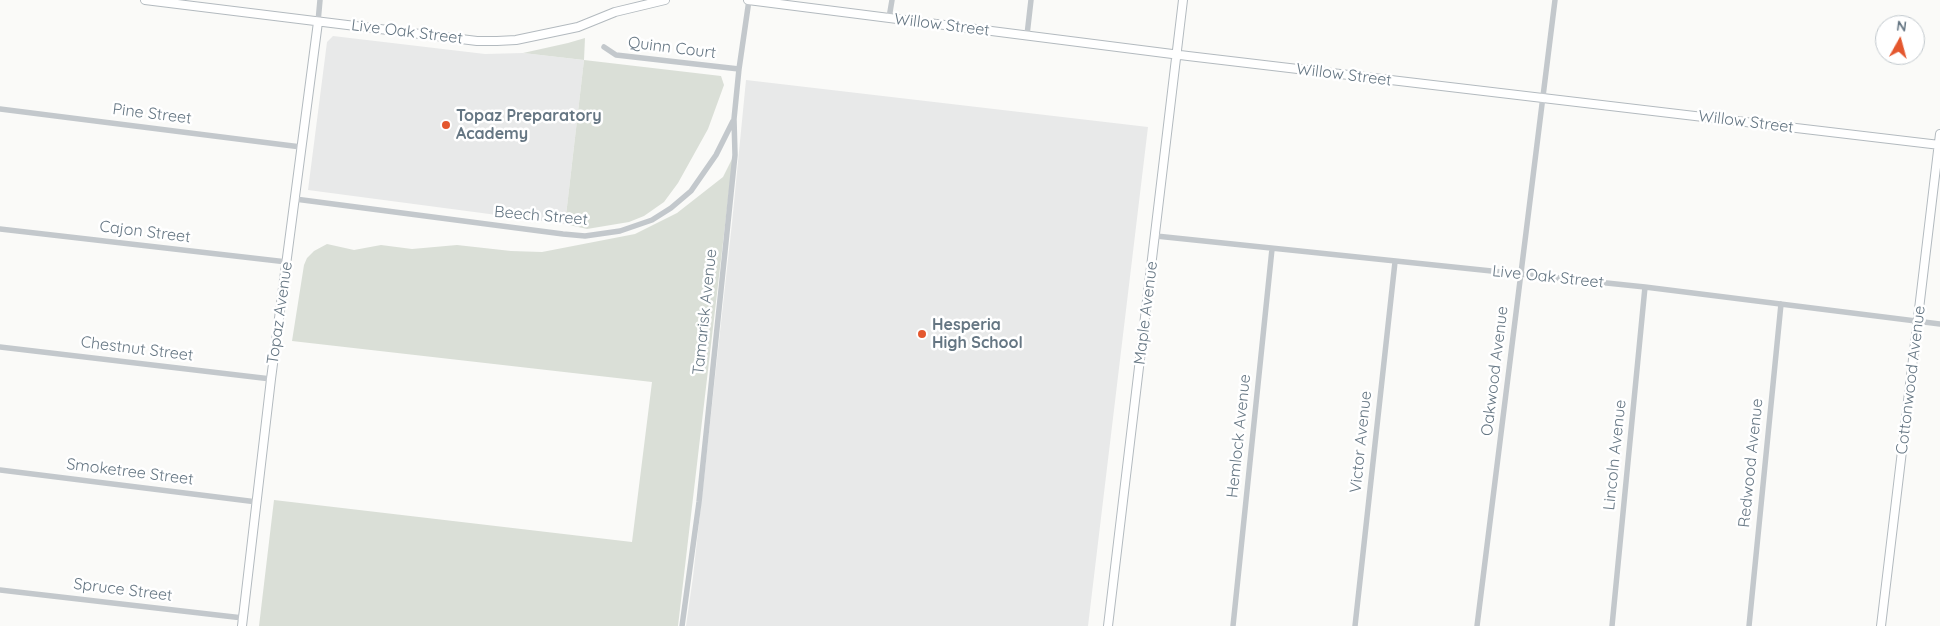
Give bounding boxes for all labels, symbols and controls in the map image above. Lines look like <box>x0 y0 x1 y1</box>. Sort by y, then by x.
street label: Willow Street <box>893 10 991 40</box>
north arrow <box>1875 15 1925 65</box>
street label: Live Oak Street <box>350 16 464 48</box>
text: N <box>1895 17 1908 36</box>
street label: Quinn Court <box>627 33 717 63</box>
street label: Willow Street <box>1295 60 1393 90</box>
street label: Pine Street <box>111 100 193 128</box>
place label: Topaz Preparatory Academy <box>456 106 602 144</box>
street label: Willow Street <box>1697 107 1795 137</box>
marker: Topaz Preparatory Academy <box>440 119 452 131</box>
street label: Beech Street <box>493 202 589 230</box>
street label: Cajon Street <box>98 217 192 247</box>
street label: Tamarisk Avenue <box>689 248 721 376</box>
street label: Topaz Avenue <box>263 260 297 366</box>
street label: Maple Avenue <box>1130 260 1162 366</box>
street label: Live Oak Street <box>1491 262 1605 292</box>
street label: Cottonwood Avenue <box>1892 304 1930 456</box>
street label: Oakwood Avenue <box>1478 305 1512 437</box>
place label: Hesperia High School <box>932 315 1023 353</box>
marker: Hesperia High School <box>916 328 928 340</box>
street label: Chestnut Street <box>80 333 194 365</box>
street label: Hemlock Avenue <box>1223 373 1255 499</box>
street label: Victor Avenue <box>1346 390 1376 494</box>
street label: Redwood Avenue <box>1735 398 1767 528</box>
street label: Lincoln Avenue <box>1600 399 1630 511</box>
street label: Smoketree Street <box>65 455 195 489</box>
street label: Spruce Street <box>73 574 173 606</box>

